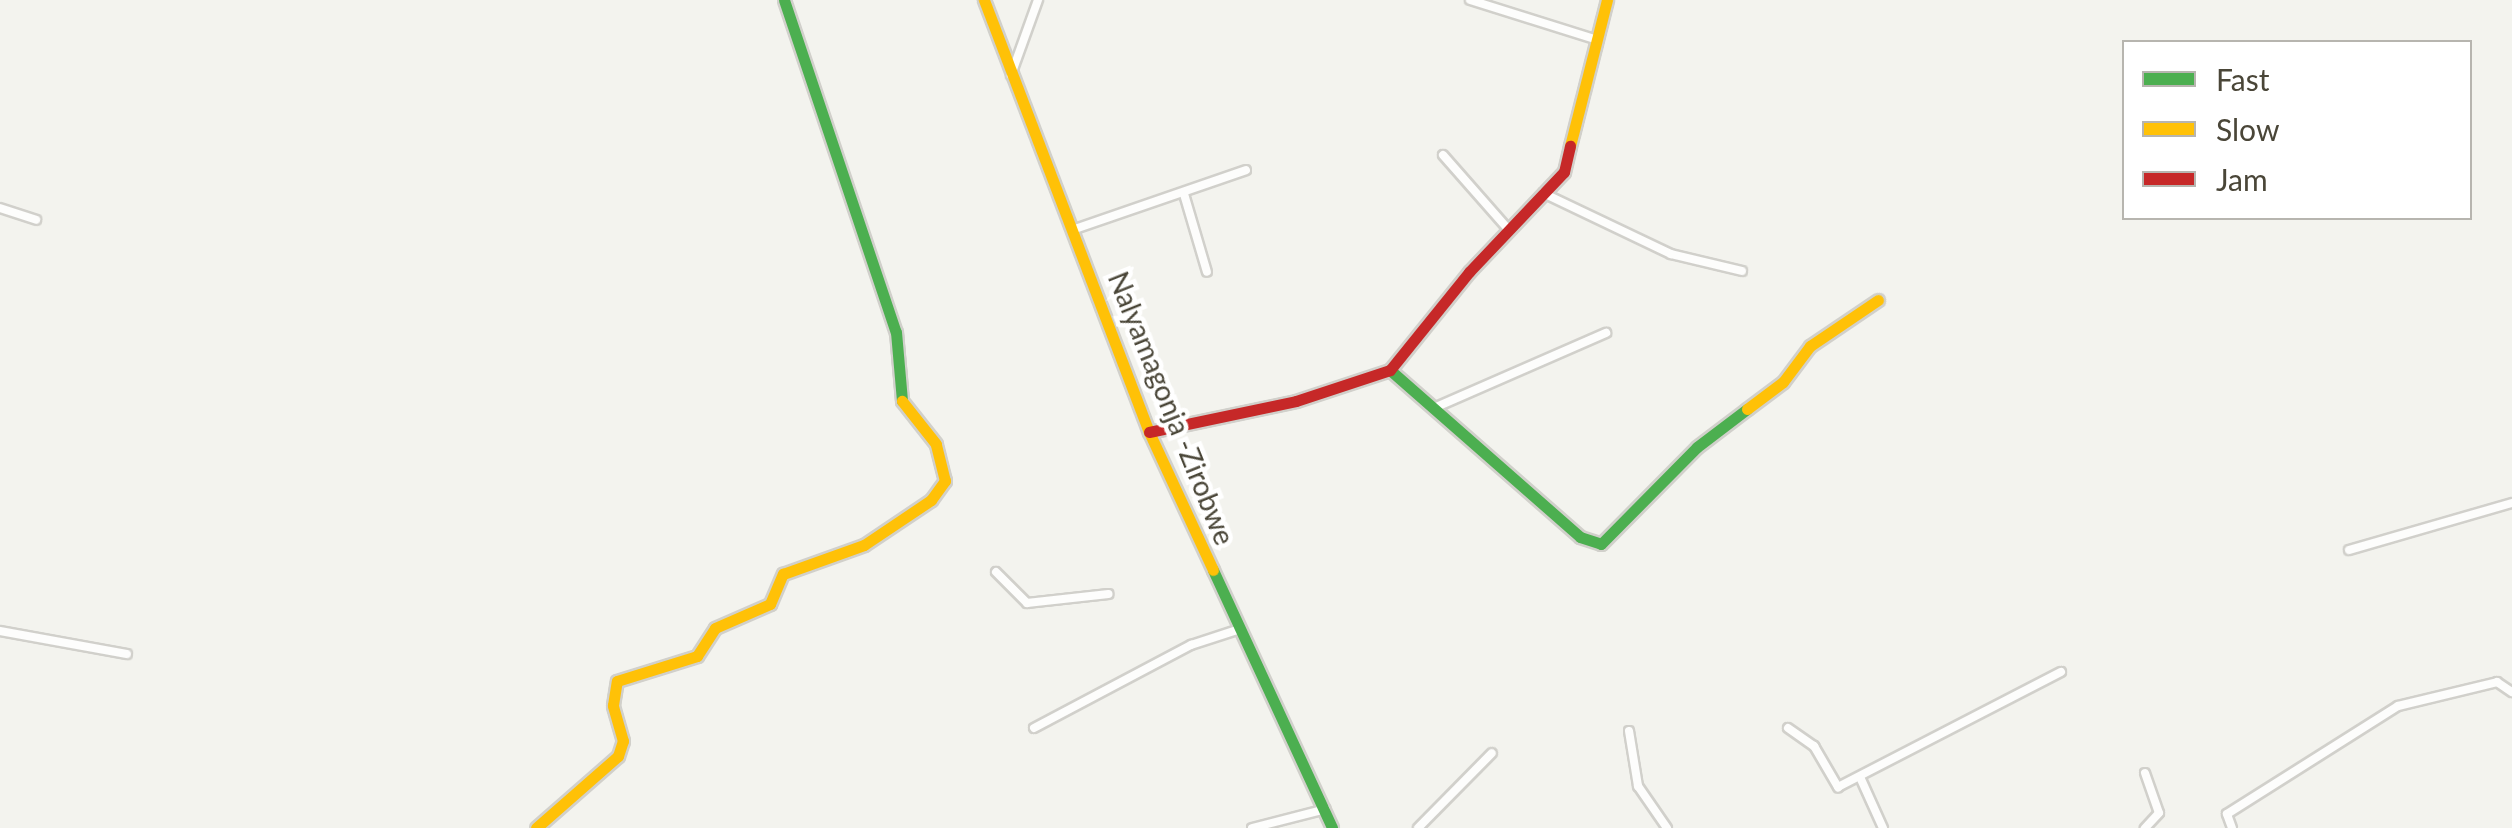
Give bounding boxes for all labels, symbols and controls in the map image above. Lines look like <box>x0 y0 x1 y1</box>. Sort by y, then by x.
legend <box>2122 40 2472 220</box>
text: Fast <box>2216 61 2270 97</box>
text: Slow <box>2216 111 2279 147</box>
text: Jam <box>2216 161 2268 197</box>
street label: Nalyamagonja -Zirobwe <box>1102 267 1242 549</box>

